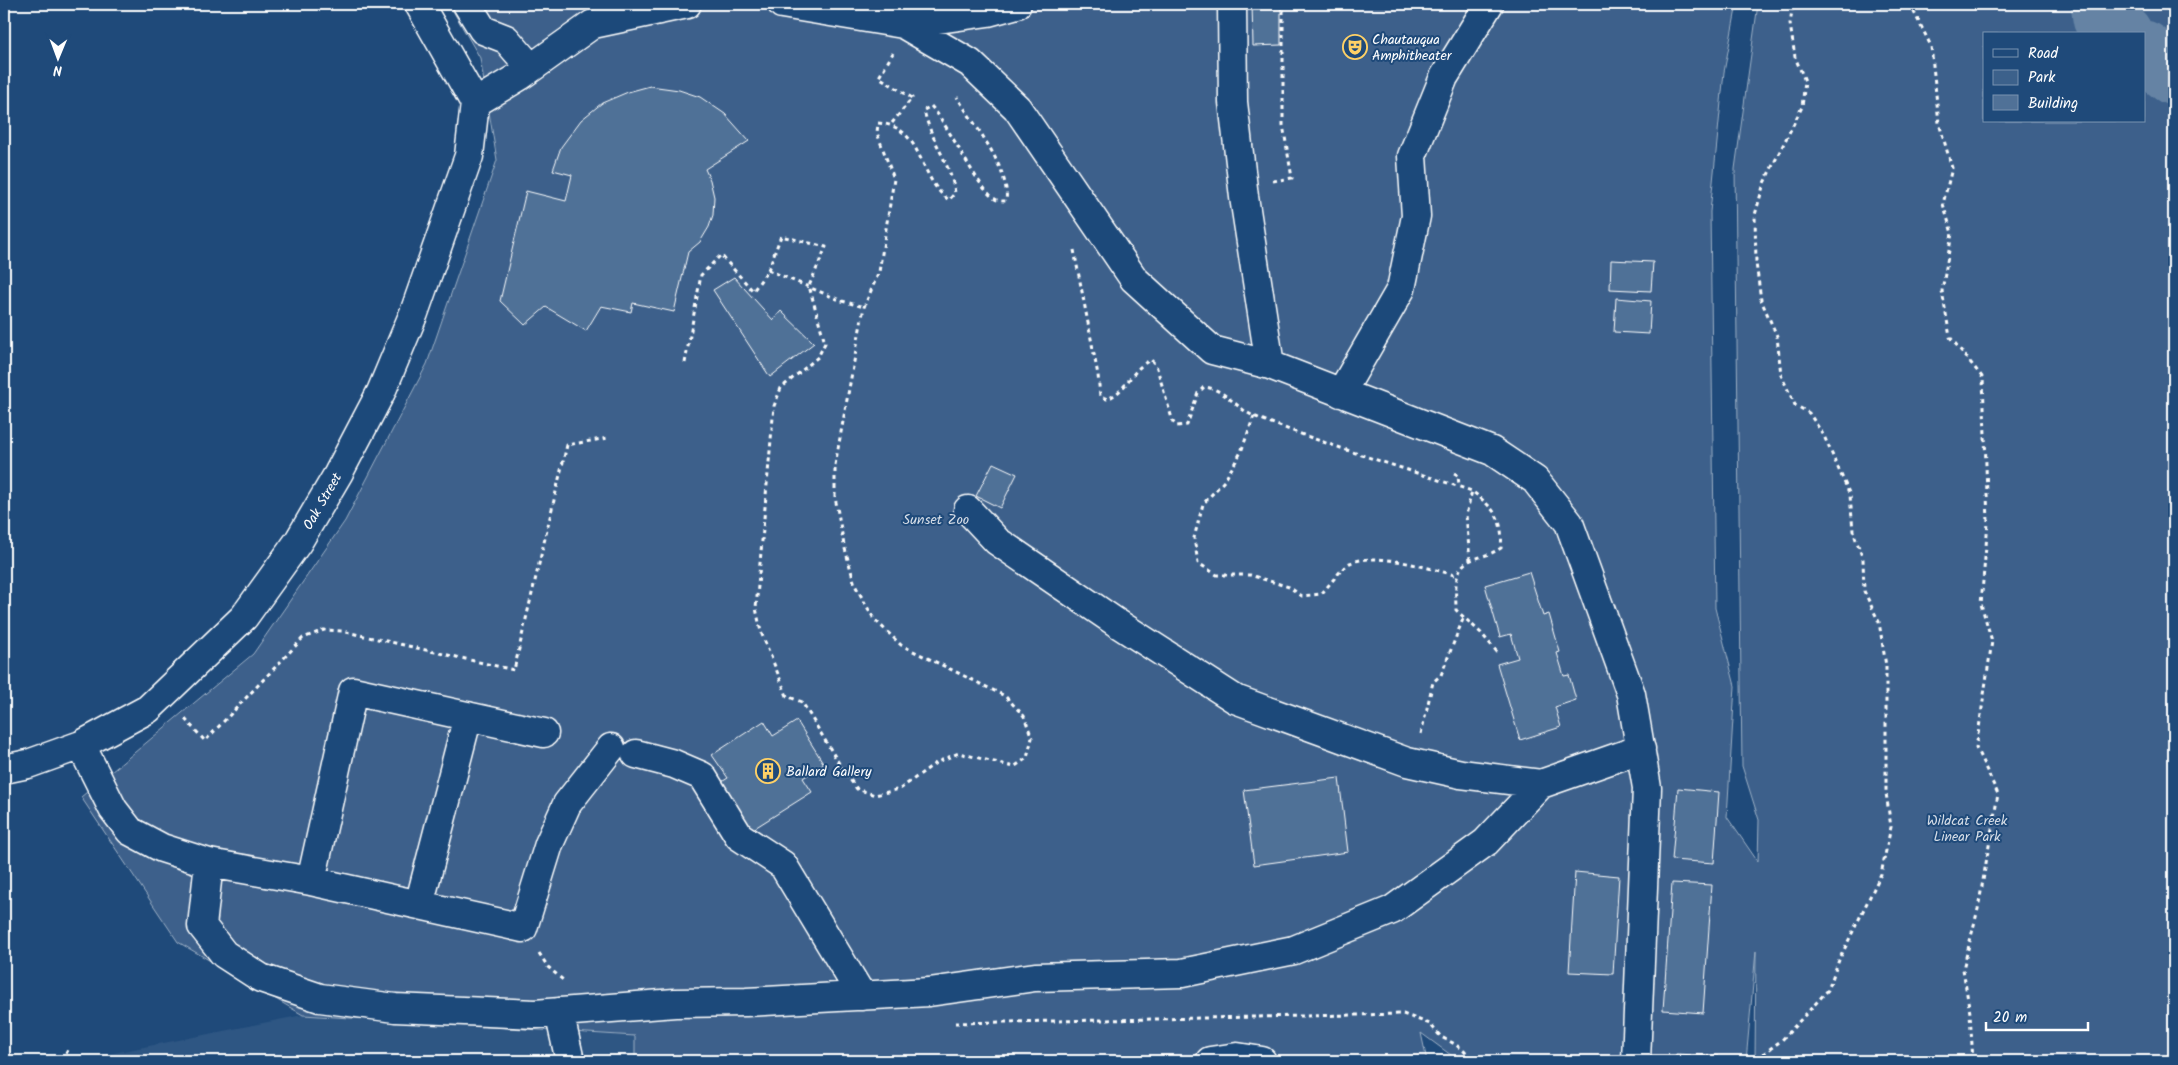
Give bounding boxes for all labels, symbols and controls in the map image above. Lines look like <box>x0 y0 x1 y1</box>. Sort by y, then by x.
place label: Chautauqua Amphitheater <box>1372 29 1453 67</box>
north arrow <box>32 32 82 82</box>
legend <box>1983 32 2146 122</box>
theatre icon: Chautauqua Amphitheater <box>1342 34 1368 60</box>
text: Road <box>2028 42 2059 66</box>
text: N <box>53 59 62 81</box>
text: Park <box>2028 66 2056 90</box>
text: Building <box>2028 92 2078 116</box>
street label: Oak Street <box>298 468 348 534</box>
park label: Sunset Zoo <box>903 509 969 531</box>
building icon: Ballard Gallery <box>755 758 781 784</box>
place label: Ballard Gallery <box>786 761 872 783</box>
park label: Wildcat Creek Linear Park <box>1927 810 2008 848</box>
scale bar <box>1986 1000 2088 1032</box>
text: 20 m <box>1993 1006 2027 1030</box>

